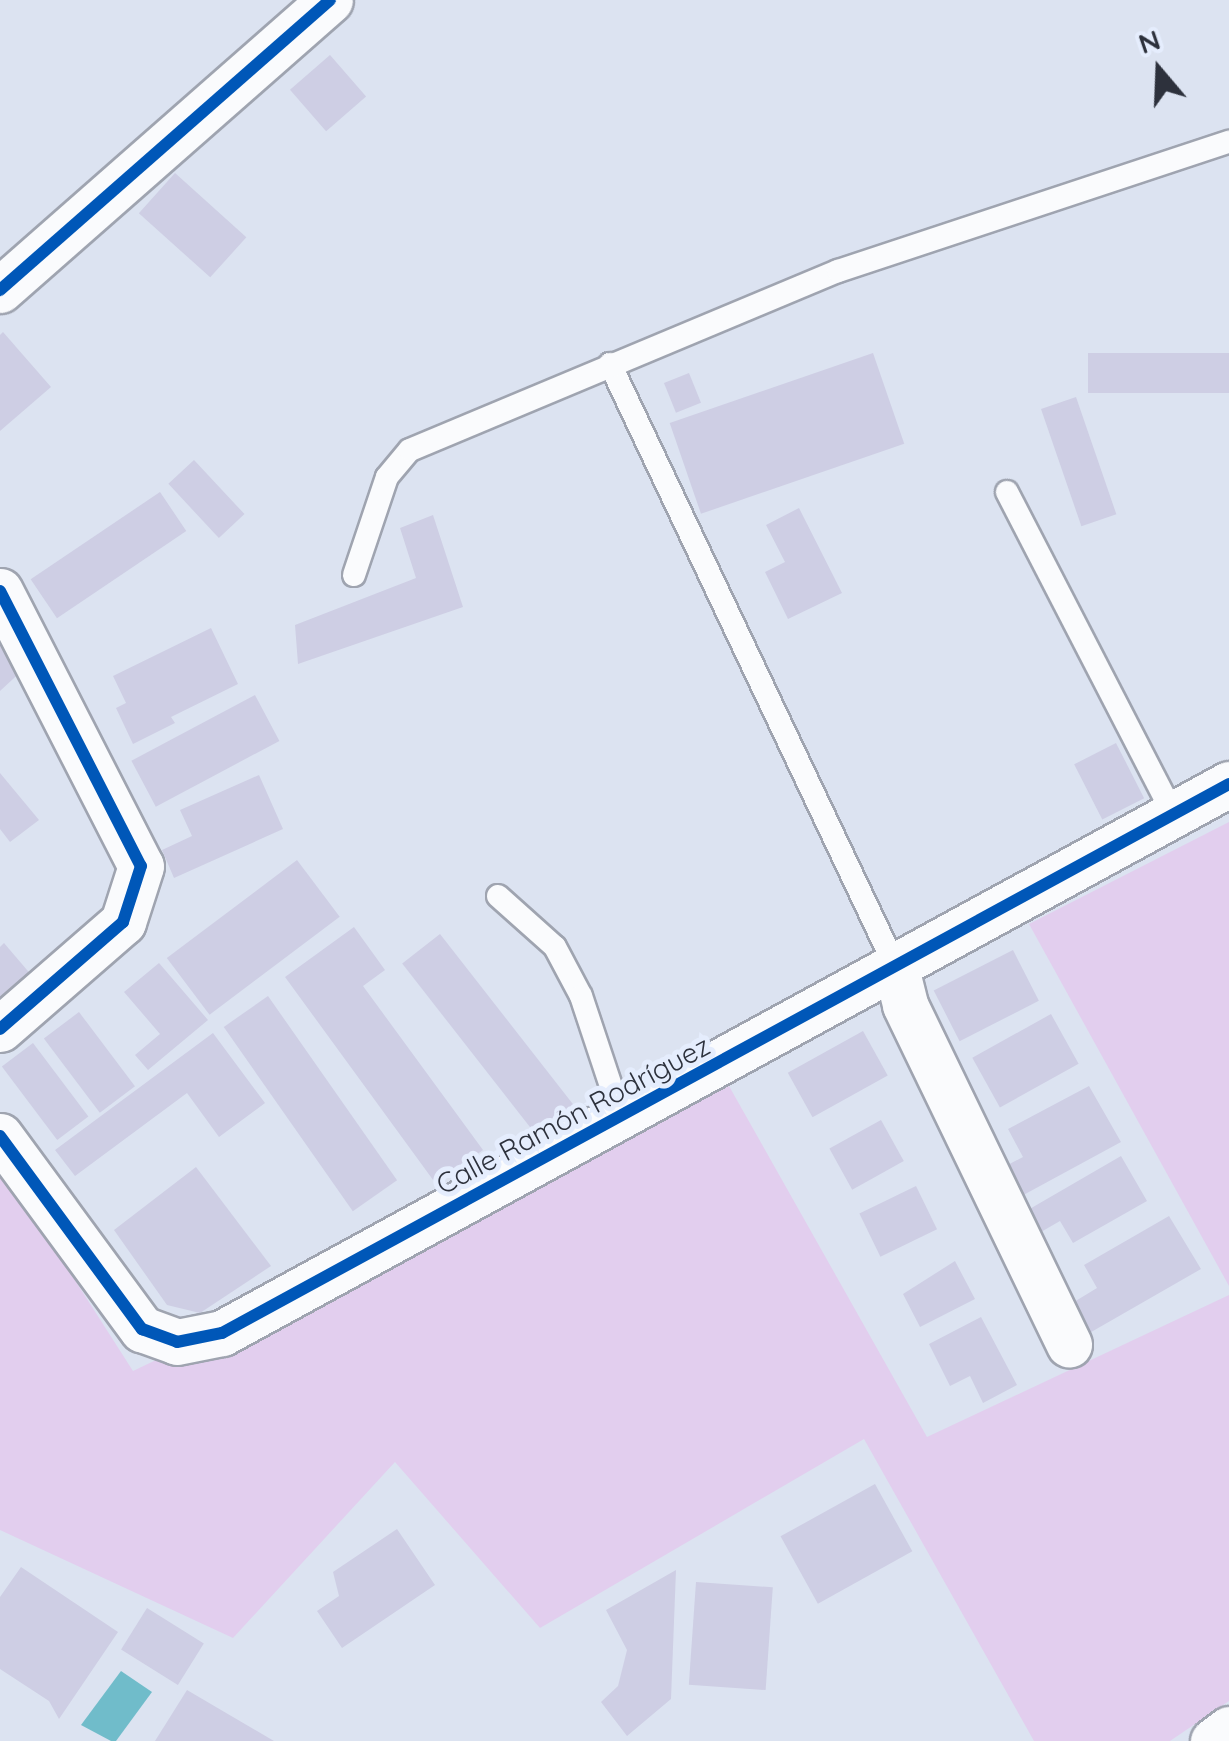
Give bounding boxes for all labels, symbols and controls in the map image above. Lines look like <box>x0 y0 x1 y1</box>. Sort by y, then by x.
north arrow <box>1109 20 1209 120</box>
text: N <box>1134 21 1165 61</box>
street label: Calle Ramón Rodríguez <box>430 1029 716 1201</box>

